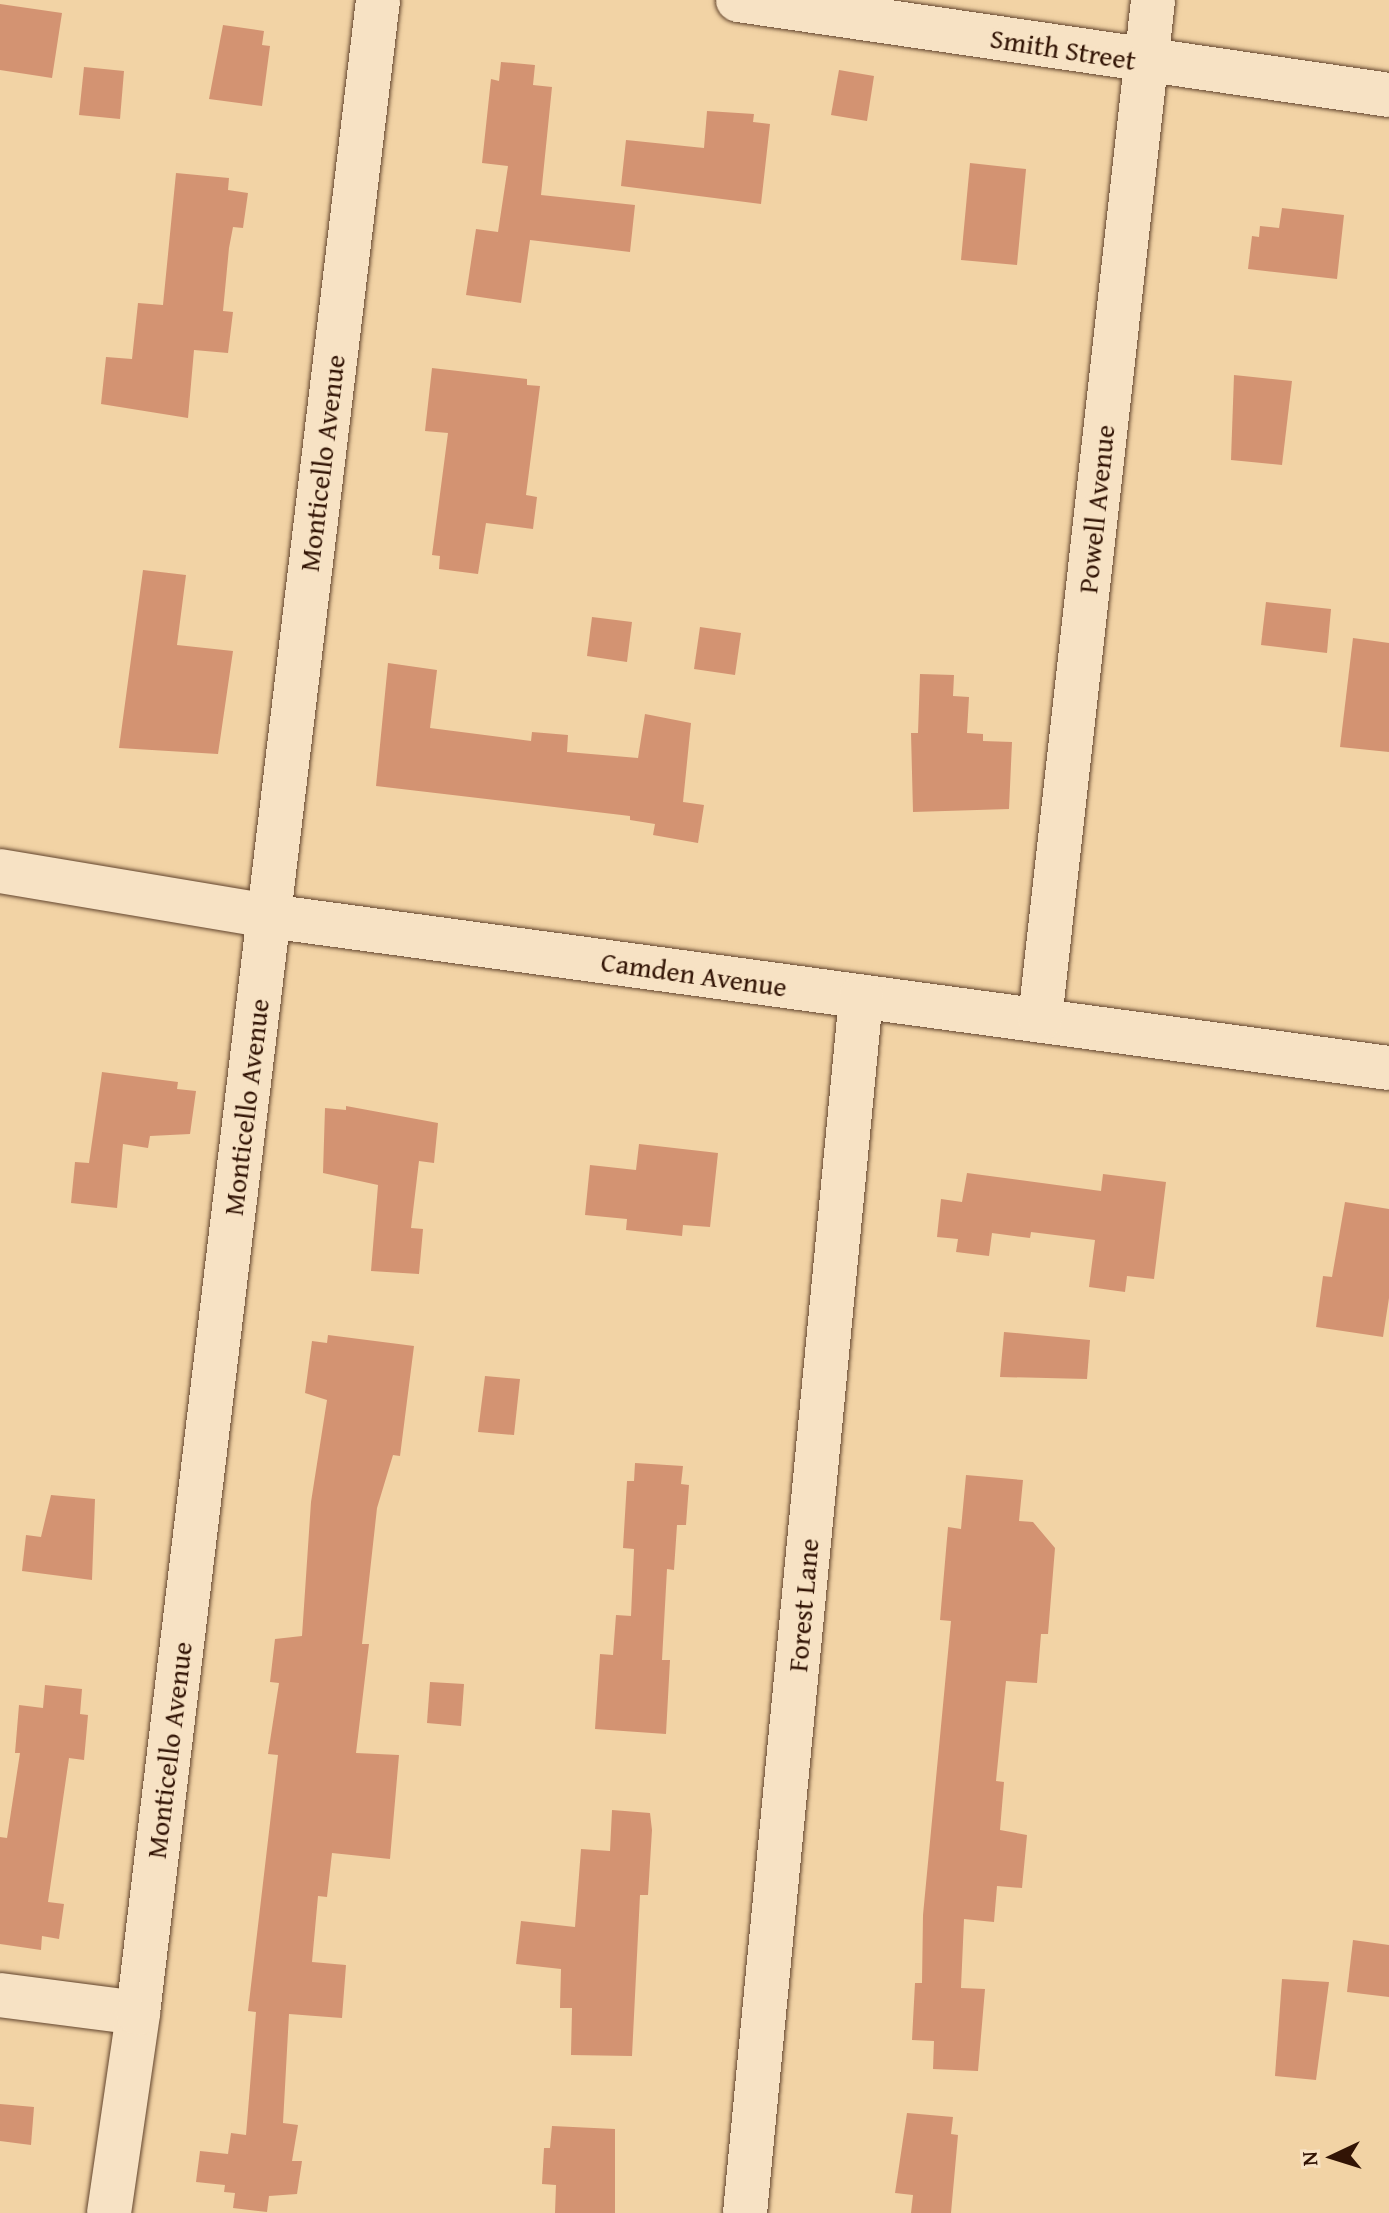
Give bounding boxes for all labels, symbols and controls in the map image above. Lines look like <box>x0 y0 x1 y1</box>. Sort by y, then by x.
street label: Smith Street <box>988 21 1138 77</box>
street label: Monticello Avenue <box>292 353 352 573</box>
street label: Powell Avenue <box>1070 423 1122 595</box>
street label: Camden Avenue <box>599 944 789 1004</box>
street label: Monticello Avenue <box>216 997 276 1217</box>
street label: Forest Lane <box>780 1537 826 1673</box>
street label: Monticello Avenue <box>139 1640 199 1860</box>
north arrow <box>1293 2117 1373 2197</box>
text: N <box>1293 2150 1326 2167</box>

